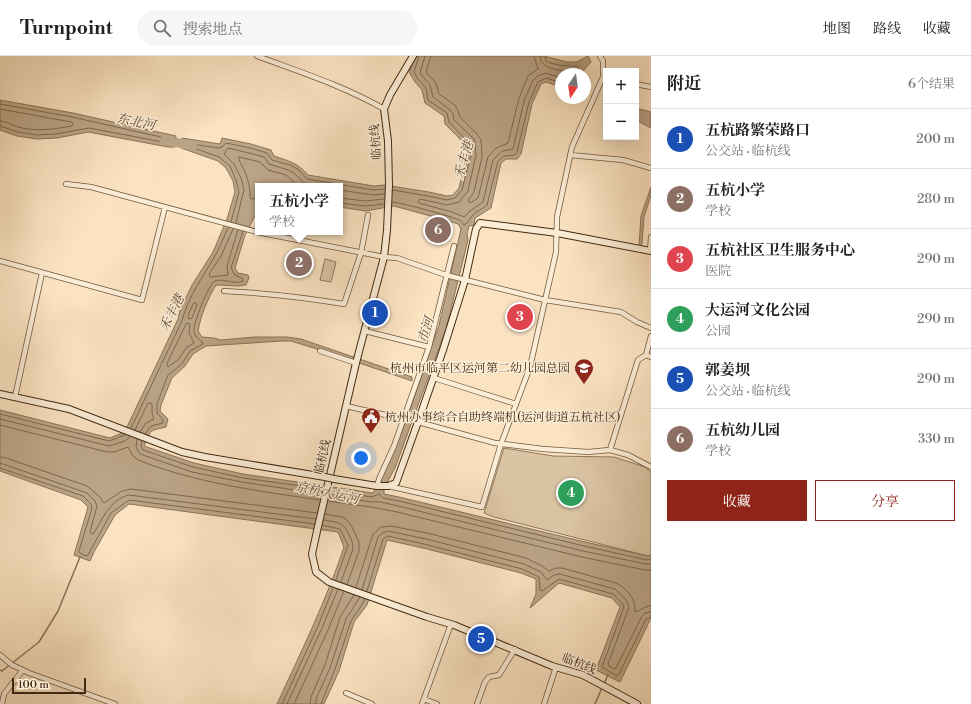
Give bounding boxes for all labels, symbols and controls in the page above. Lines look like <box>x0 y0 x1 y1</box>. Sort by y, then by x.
search box <box>137 10 417 46</box>
text: Turnpoint <box>20 16 113 40</box>
icon: search <box>151 17 173 39</box>
text: 搜索地点 <box>183 20 243 39</box>
text: 地图 <box>823 20 851 38</box>
text: 路线 <box>873 20 901 38</box>
text: 收藏 <box>923 20 951 38</box>
north arrow <box>555 68 591 104</box>
map controls <box>603 68 639 140</box>
button: + <box>603 68 639 104</box>
text: 附近 <box>667 73 701 95</box>
text: 6个结果 <box>908 76 955 92</box>
button: − <box>603 104 639 140</box>
water label: 东北河 <box>115 110 159 134</box>
text: 五杭路繁荣路口 <box>705 121 810 140</box>
street label: 临杭线 <box>367 124 385 160</box>
text: 1 <box>677 131 683 147</box>
text: 200 m <box>916 131 955 147</box>
water label: 禾丰港 <box>451 137 478 181</box>
text: 公交站 · 临杭线 <box>705 143 791 159</box>
text: 五杭小学 <box>705 181 765 200</box>
popup <box>255 183 343 235</box>
text: 2 <box>676 191 684 207</box>
text: 280 m <box>917 191 955 207</box>
text: 五杭小学 <box>269 192 329 211</box>
text: 学校 <box>705 203 731 219</box>
text: 学校 <box>269 214 295 230</box>
pin: 6 <box>425 215 451 245</box>
text: 五杭社区卫生服务中心 <box>705 241 855 260</box>
pin: 2 <box>286 248 312 278</box>
text: 3 <box>676 251 684 267</box>
text: 290 m <box>917 251 955 267</box>
text: 医院 <box>705 263 731 279</box>
water label: 禾丰港 <box>156 290 189 334</box>
pin: 1 <box>362 298 388 328</box>
text: 大运河文化公园 <box>705 301 810 320</box>
pin: 3 <box>507 302 533 332</box>
text: 4 <box>676 311 684 327</box>
text: 290 m <box>917 311 955 327</box>
water label: 市河 <box>414 313 438 345</box>
text: 公园 <box>705 323 731 339</box>
school or university icon: 杭州市临平区运河第二幼儿园总园 <box>573 357 595 385</box>
place label: 杭州市临平区运河第二幼儿园总园 <box>390 361 570 376</box>
text: 郭姜坝 <box>705 361 750 380</box>
text: 5 <box>676 371 684 387</box>
text: 290 m <box>917 371 955 387</box>
text: 公交站 · 临杭线 <box>705 383 791 399</box>
public building icon: 杭州办事综合自助终端机(运河街道五杭社区) <box>360 406 382 434</box>
place label: 杭州办事综合自助终端机(运河街道五杭社区) <box>385 410 620 425</box>
text: 五杭幼儿园 <box>705 421 780 440</box>
text: 6 <box>676 431 684 447</box>
text: 330 m <box>918 431 955 447</box>
street label: 临杭线 <box>312 438 334 476</box>
text: 学校 <box>705 443 731 459</box>
your location <box>351 448 371 468</box>
water label: 京杭大运河 <box>294 478 362 508</box>
pin: 4 <box>558 478 584 508</box>
button: 收藏 <box>667 480 807 521</box>
button: 分享 <box>815 480 955 521</box>
pin: 5 <box>468 624 494 654</box>
street label: 临杭线 <box>560 651 598 677</box>
scale bar <box>12 676 86 695</box>
text: 100 m <box>18 678 49 692</box>

